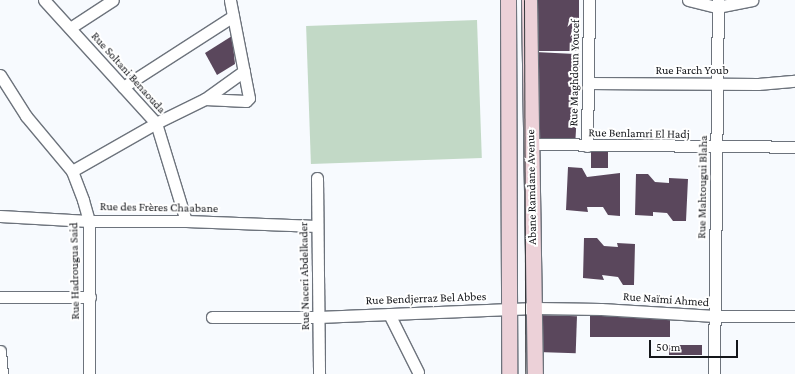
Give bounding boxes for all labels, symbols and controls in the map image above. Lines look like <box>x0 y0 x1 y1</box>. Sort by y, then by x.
street label: Rue Maghdoun Youcef <box>567 19 583 127</box>
street label: Rue Soltani Benaouda <box>88 29 168 117</box>
street label: Rue Farch Youb <box>655 64 729 78</box>
street label: Rue Benlamri El Hadj <box>588 126 690 142</box>
street label: Abane Ramdane Avenue <box>524 129 540 245</box>
street label: Rue Mahtougui Blaha <box>695 135 711 239</box>
street label: Rue des Frères Chaabane <box>100 200 218 216</box>
street label: Rue Hadrougua Said <box>67 222 83 320</box>
street label: Rue Naceri Abdelkader <box>297 222 313 330</box>
street label: Rue Bendjerraz Bel Abbes <box>365 290 487 308</box>
street label: Rue Naïmi Ahmed <box>622 290 710 310</box>
scale bar <box>651 332 740 358</box>
text: 50 m <box>656 340 680 354</box>

